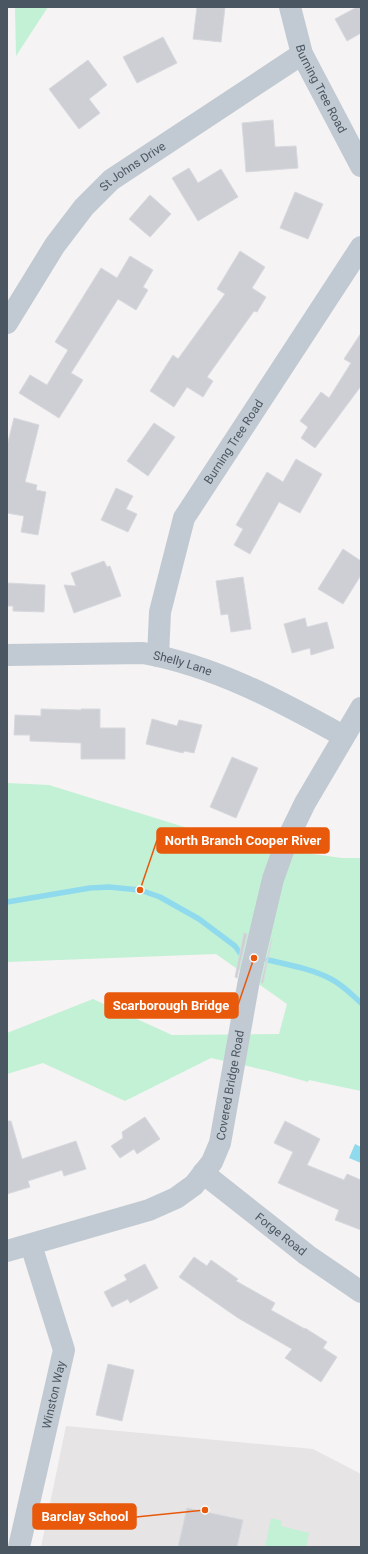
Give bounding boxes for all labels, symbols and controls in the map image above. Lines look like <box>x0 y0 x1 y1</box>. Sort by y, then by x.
street label: Burning Tree Road <box>293 43 349 136</box>
street label: St Johns Drive <box>97 139 168 194</box>
street label: Burning Tree Road <box>201 397 266 487</box>
street label: Shelly Lane <box>152 648 214 679</box>
callout: North Branch Cooper River <box>157 828 329 853</box>
text: North Branch Cooper River <box>165 833 321 848</box>
callout: Scarborough Bridge <box>105 993 238 1018</box>
text: Scarborough Bridge <box>113 998 229 1013</box>
street label: Covered Bridge Road <box>214 1029 247 1142</box>
street label: Forge Road <box>252 1210 309 1259</box>
street label: Winston Way <box>39 1359 68 1430</box>
callout: Barclay School <box>33 1504 136 1529</box>
text: Barclay School <box>42 1509 128 1524</box>

